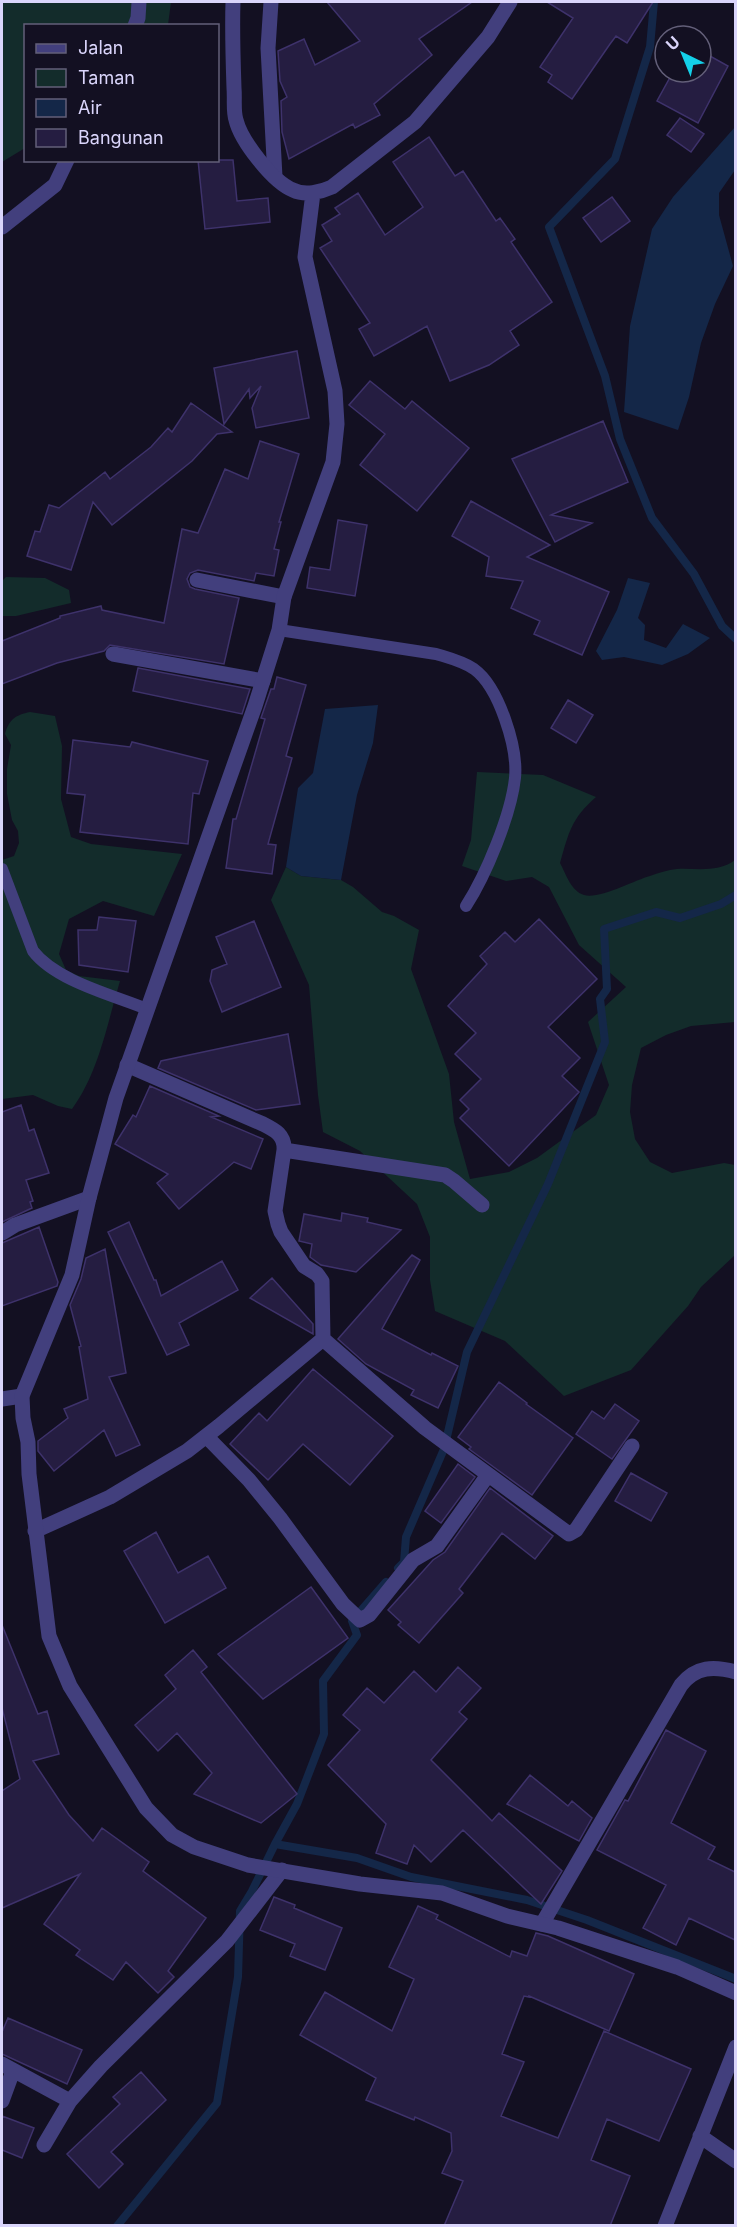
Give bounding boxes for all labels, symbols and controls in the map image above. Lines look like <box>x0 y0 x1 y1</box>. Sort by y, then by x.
legend <box>24 24 219 162</box>
north arrow <box>653 24 713 84</box>
text: U <box>662 32 684 54</box>
text: Jalan <box>78 37 123 58</box>
text: Taman <box>78 67 135 88</box>
text: Air <box>78 97 102 118</box>
text: Bangunan <box>78 127 164 148</box>

